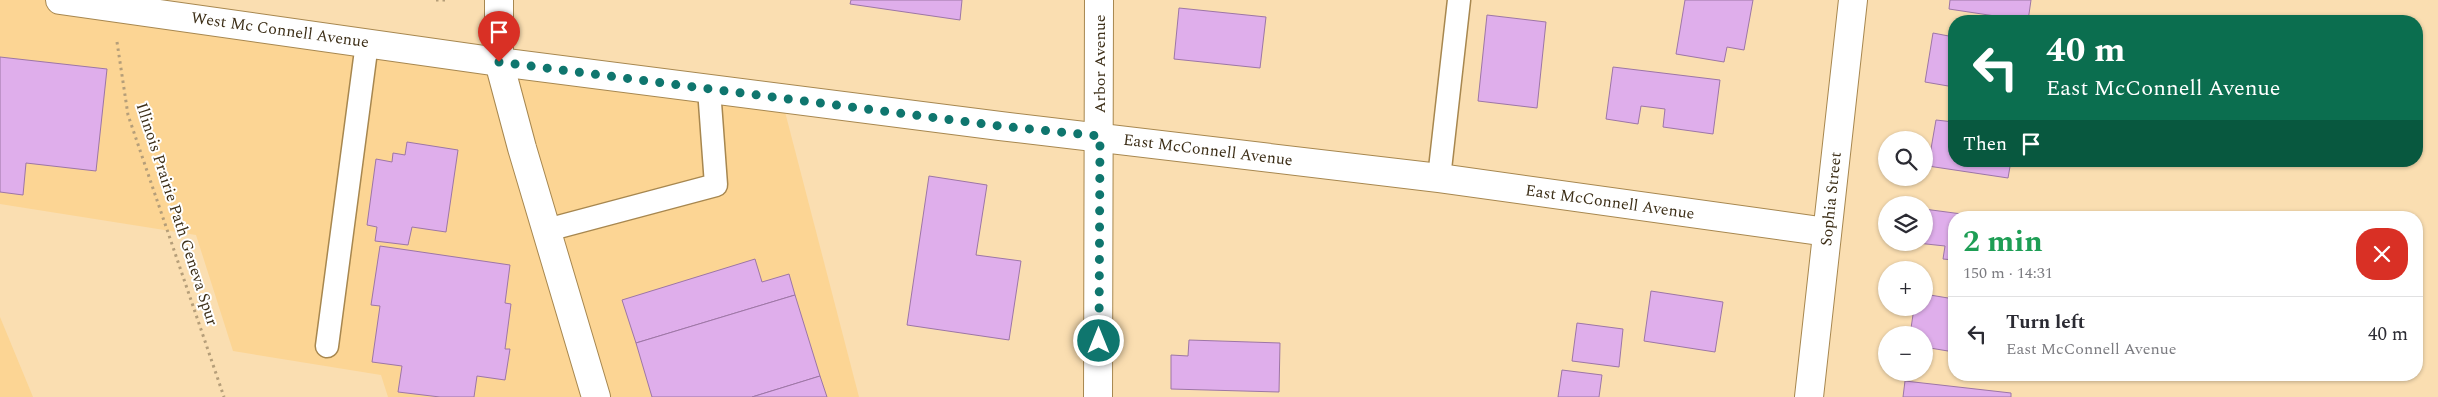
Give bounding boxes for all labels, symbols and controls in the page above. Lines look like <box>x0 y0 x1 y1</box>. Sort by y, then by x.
street label: West Mc Connell Avenue <box>189 6 371 54</box>
pin <box>478 11 520 62</box>
street label: Arbor Avenue <box>1088 14 1112 114</box>
icon: arrive <box>485 18 513 46</box>
text: 40 m <box>2046 24 2126 77</box>
icon: left <box>1963 35 2028 100</box>
text: East McConnell Avenue <box>2046 72 2280 105</box>
street label: Illinois Prairie Path Geneva Spur <box>130 99 224 329</box>
street label: East McConnell Avenue <box>1122 128 1294 172</box>
text: Then <box>1963 130 2007 159</box>
icon: arrive <box>2017 130 2045 158</box>
map controls <box>1878 131 1933 381</box>
button: search <box>1878 131 1933 186</box>
street label: Sophia Street <box>1814 150 1848 247</box>
street label: East McConnell Avenue <box>1524 178 1696 226</box>
button: layers <box>1878 196 1933 251</box>
text: 2 min <box>1963 219 2043 265</box>
button: close <box>2356 228 2408 280</box>
button: + <box>1878 261 1933 316</box>
text: 150 m · 14:31 <box>1963 261 2053 285</box>
text: Turn left <box>2006 308 2085 337</box>
position arrow <box>1072 314 1124 366</box>
icon: left <box>1963 320 1991 348</box>
text: 40 m <box>2368 320 2408 349</box>
button: − <box>1878 326 1933 381</box>
text: East McConnell Avenue <box>2006 337 2177 361</box>

